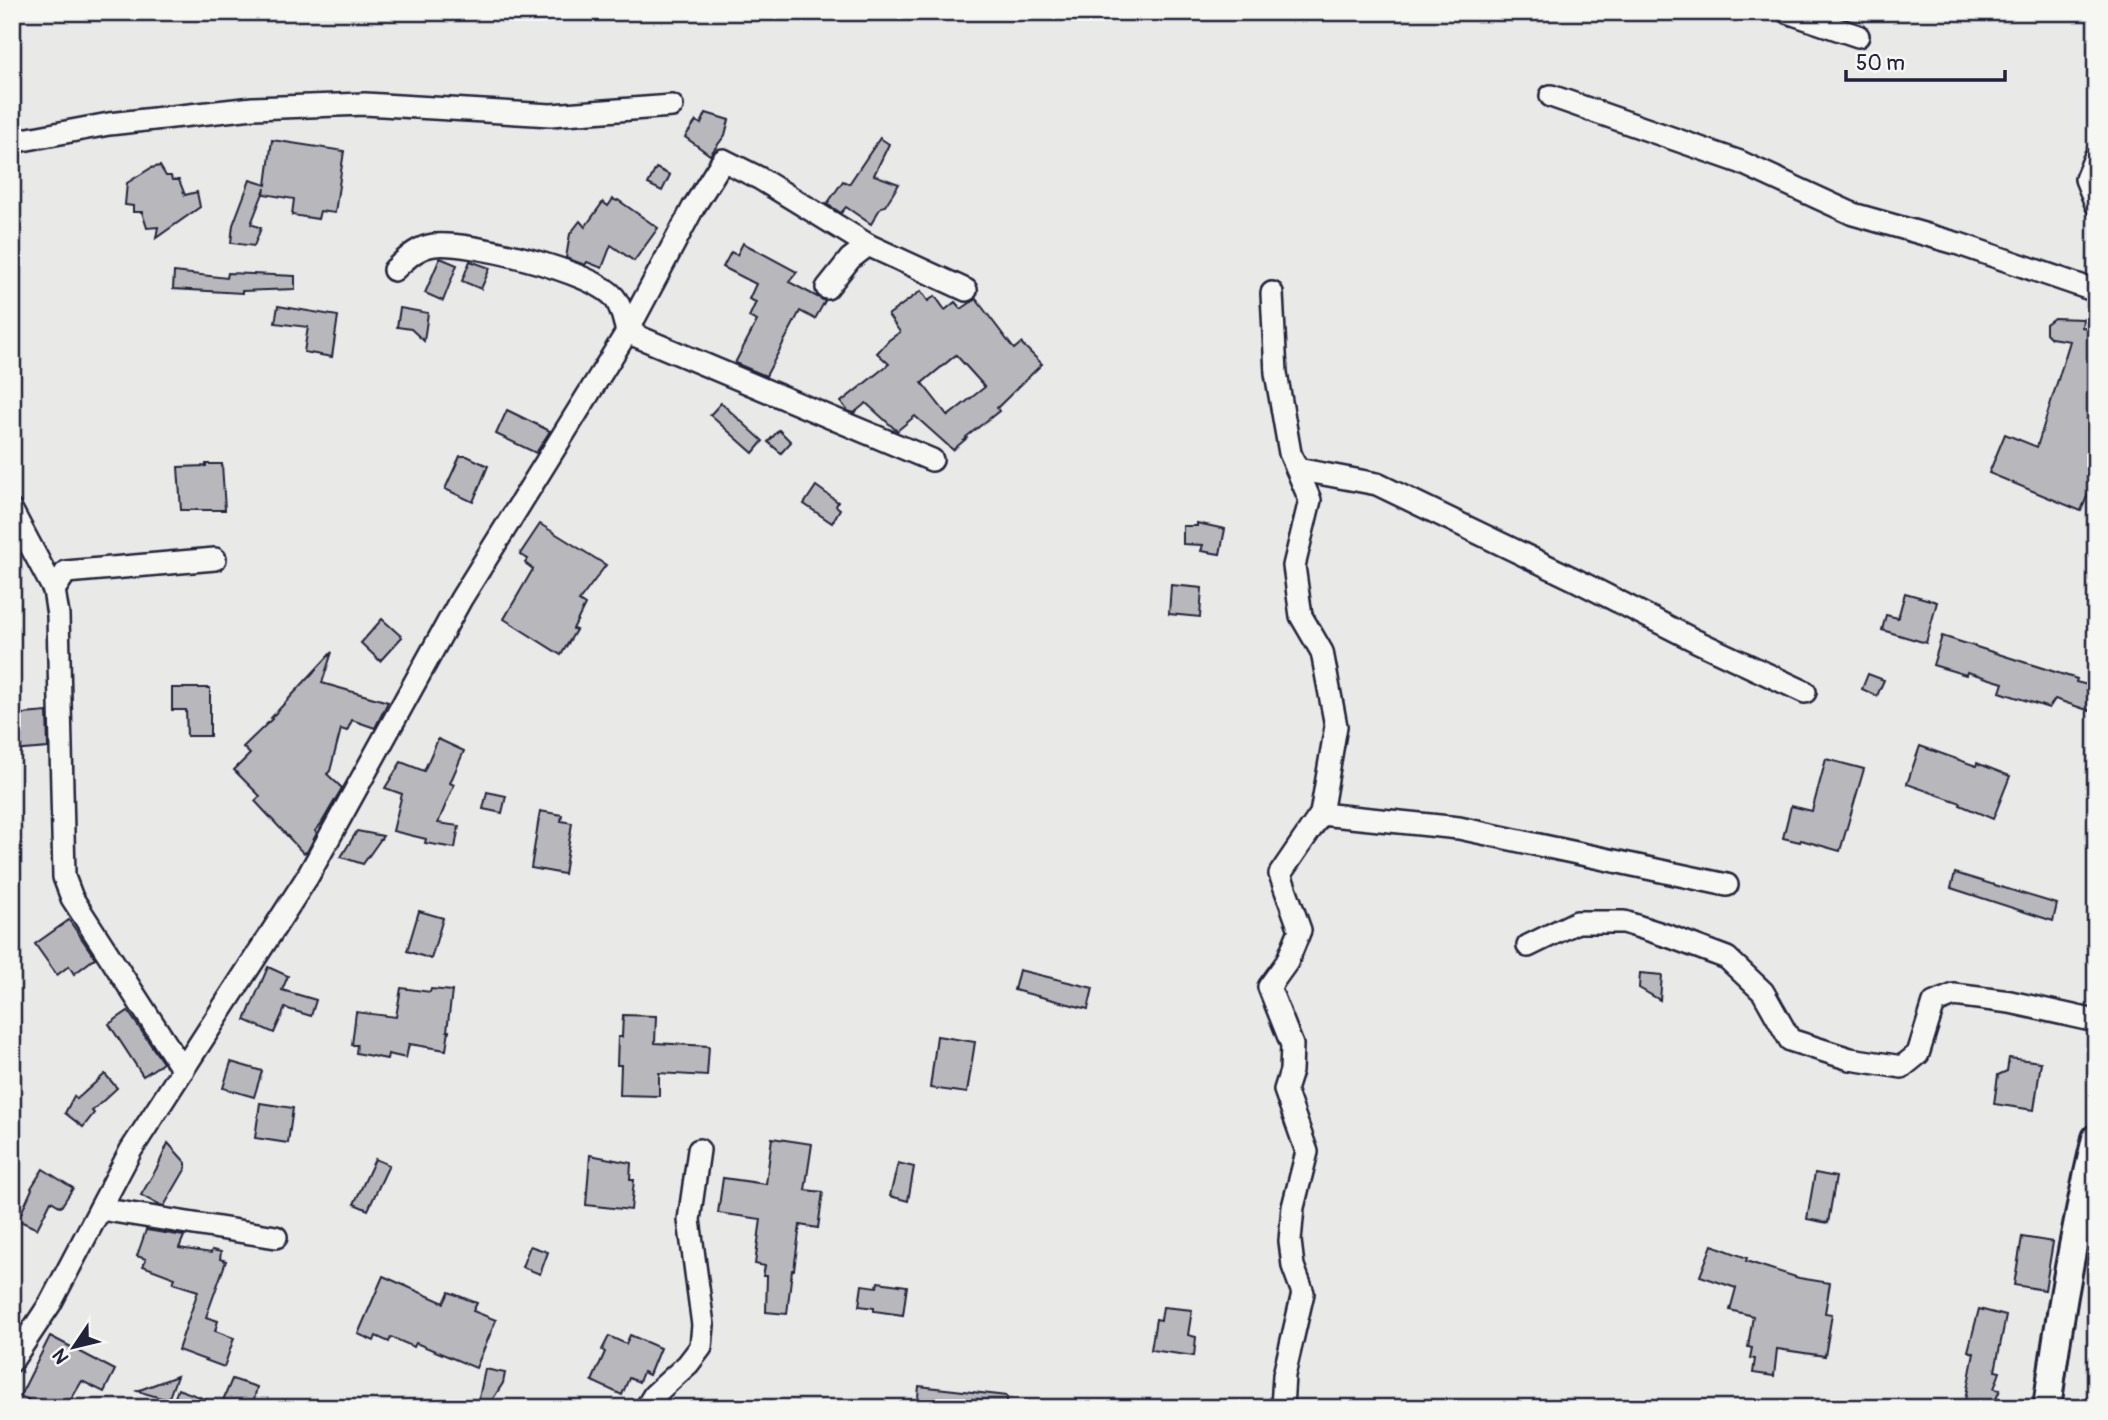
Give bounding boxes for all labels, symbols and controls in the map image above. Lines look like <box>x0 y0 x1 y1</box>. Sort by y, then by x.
scale bar <box>1846 38 2005 82</box>
text: 50 m <box>1856 50 1905 77</box>
north arrow <box>38 1312 108 1382</box>
text: N <box>47 1344 74 1368</box>

